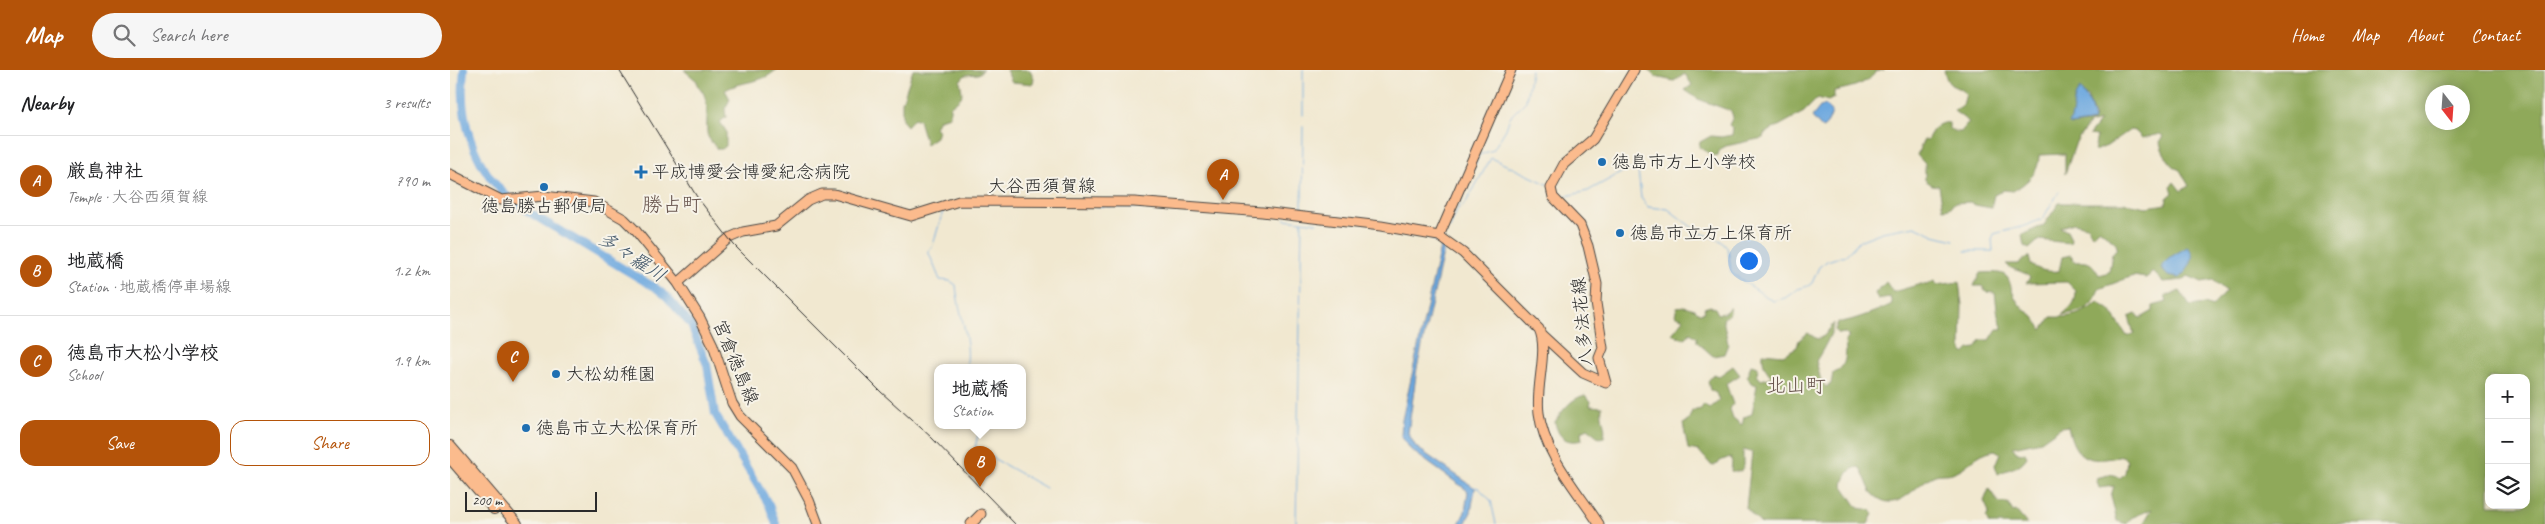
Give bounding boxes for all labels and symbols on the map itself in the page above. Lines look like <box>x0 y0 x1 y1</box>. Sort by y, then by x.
north arrow <box>2425 85 2470 130</box>
place label: 徳島市方上小学校 <box>1612 151 1756 173</box>
marker: 徳島市方上小学校 <box>1596 156 1608 168</box>
pin: A <box>1207 159 1239 200</box>
place label: 平成博愛会博愛紀念病院 <box>652 161 850 183</box>
marker: 平成博愛会博愛紀念病院 <box>634 165 648 179</box>
street label: 大谷西須賀線 <box>988 175 1096 197</box>
marker: 徳島勝占郵便局 <box>538 181 550 193</box>
district label: 勝占町 <box>642 192 702 217</box>
place label: 徳島勝占郵便局 <box>481 195 607 217</box>
place label: 徳島市立方上保育所 <box>1630 222 1792 244</box>
water label: 多々羅川 <box>594 226 670 288</box>
marker: 徳島市立方上保育所 <box>1614 227 1626 239</box>
your location <box>1736 248 1762 274</box>
street label: 八多法花線 <box>1567 276 1597 368</box>
street label: 宮倉徳島線 <box>708 316 764 408</box>
pin: C <box>497 341 529 382</box>
place label: 大松幼稚園 <box>566 363 656 385</box>
marker: 大松幼稚園 <box>550 368 562 380</box>
district label: 北山町 <box>1766 373 1826 398</box>
place label: 徳島市立大松保育所 <box>536 417 698 439</box>
marker: 徳島市立大松保育所 <box>520 422 532 434</box>
pin: B <box>964 446 996 487</box>
scale bar <box>465 489 598 512</box>

